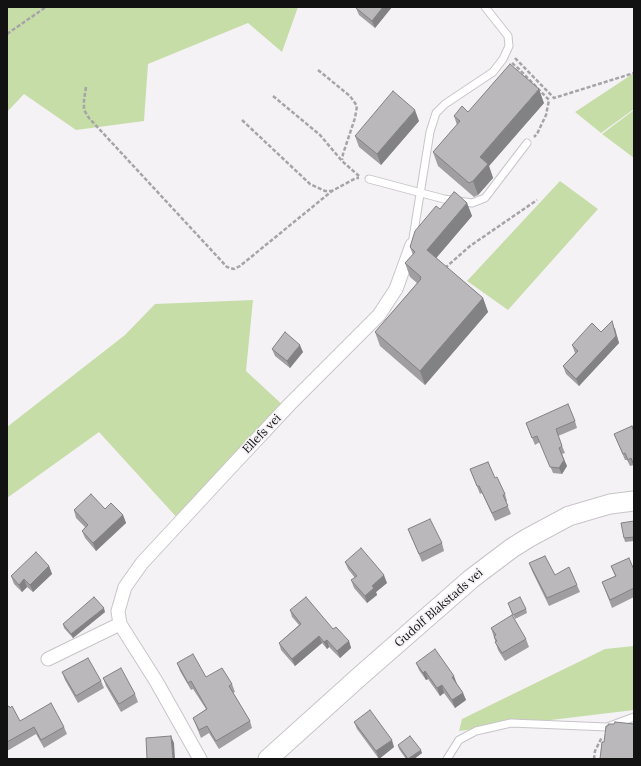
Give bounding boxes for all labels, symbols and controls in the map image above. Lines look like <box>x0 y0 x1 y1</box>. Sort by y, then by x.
street label: Ellefs vei <box>240 411 284 457</box>
street label: Gudolf Blakstads vei <box>392 566 486 650</box>

